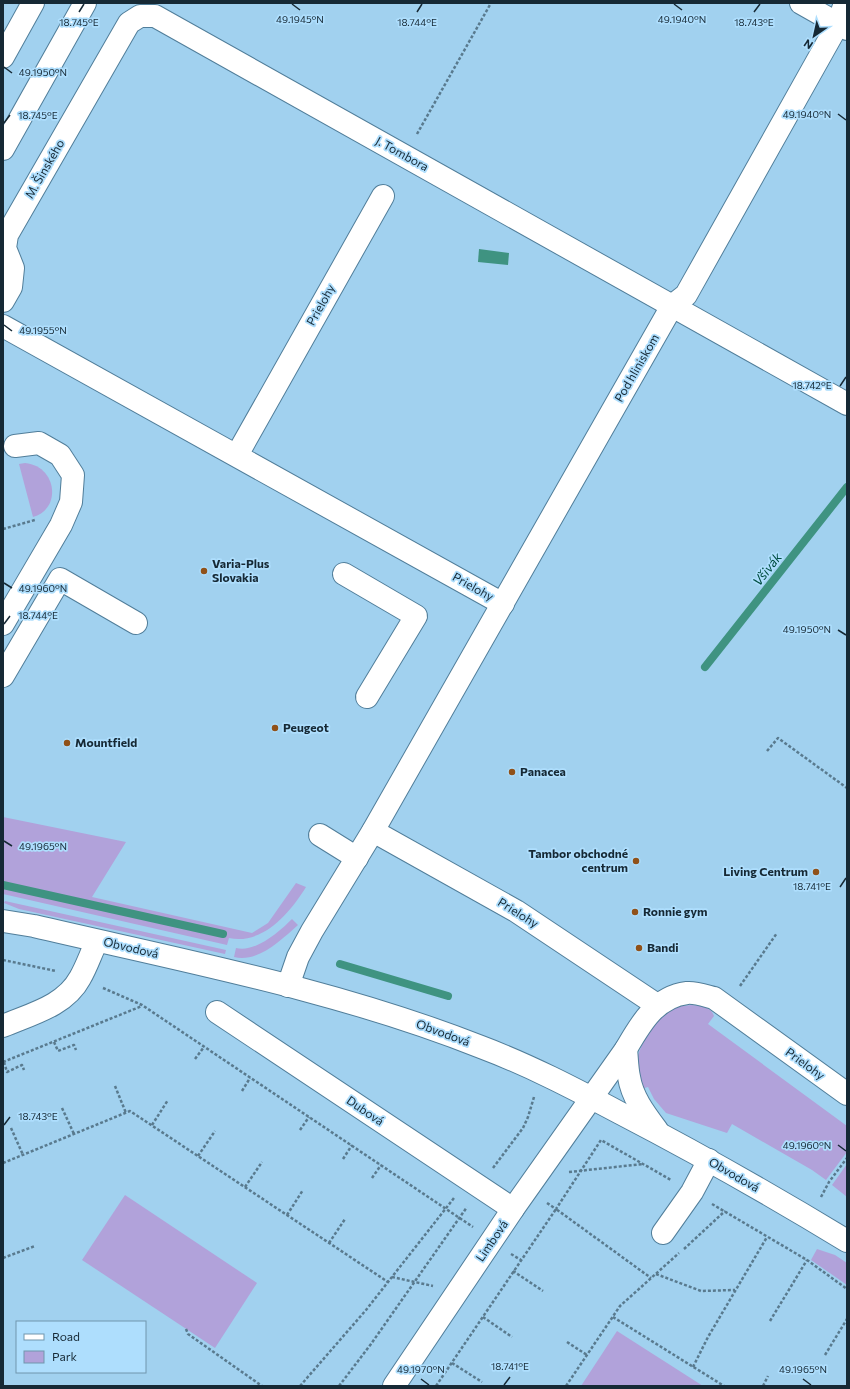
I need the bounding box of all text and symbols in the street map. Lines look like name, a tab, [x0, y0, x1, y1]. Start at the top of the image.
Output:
text: 49.1945°N	[276, 13, 324, 25]
text: 49.1940°N	[658, 13, 706, 25]
text: 18.745°E	[59, 16, 99, 28]
text: 18.744°E	[397, 16, 437, 28]
text: 18.743°E	[734, 16, 774, 28]
north arrow	[794, 16, 834, 56]
text: N	[801, 37, 815, 52]
text: 49.1950°N	[19, 66, 67, 78]
text: 49.1940°N	[783, 108, 831, 120]
text: 18.745°E	[18, 109, 58, 121]
street label: J. Tombora	[373, 133, 431, 174]
street label: M. Šinského	[22, 137, 67, 200]
street label: Prielohy	[303, 281, 337, 328]
text: 49.1955°N	[19, 324, 67, 336]
street label: Pod hliniskom	[611, 331, 661, 404]
text: 18.742°E	[792, 379, 832, 391]
water label: Všivák	[749, 548, 785, 589]
place label: Varia-Plus Slovakia	[212, 556, 270, 584]
marker: Varia-Plus Slovakia	[199, 566, 209, 576]
street label: Prielohy	[450, 569, 497, 603]
text: 49.1960°N	[19, 582, 67, 594]
text: 18.744°E	[18, 609, 58, 621]
text: 49.1950°N	[783, 623, 831, 635]
place label: Peugeot	[283, 720, 329, 734]
marker: Peugeot	[270, 723, 280, 733]
place label: Mountfield	[75, 735, 137, 749]
marker: Mountfield	[62, 738, 72, 748]
place label: Panacea	[520, 764, 566, 778]
marker: Panacea	[507, 767, 517, 777]
text: 49.1965°N	[19, 840, 67, 852]
place label: Tambor obchodné centrum	[528, 846, 628, 874]
marker: Tambor obchodné centrum	[631, 856, 641, 866]
place label: Living Centrum	[723, 864, 808, 878]
marker: Living Centrum	[811, 867, 821, 877]
text: 18.741°E	[793, 880, 831, 892]
street label: Prielohy	[496, 894, 541, 930]
place label: Ronnie gym	[643, 904, 708, 918]
marker: Ronnie gym	[630, 907, 640, 917]
street label: Obvodová	[102, 934, 160, 960]
place label: Bandi	[647, 940, 679, 954]
marker: Bandi	[634, 943, 644, 953]
street label: Obvodová	[415, 1016, 472, 1048]
street label: Prielohy	[783, 1044, 828, 1082]
street label: Dubová	[344, 1093, 387, 1128]
text: 18.743°E	[18, 1110, 58, 1122]
text: 49.1960°N	[783, 1139, 831, 1151]
street label: Obvodová	[707, 1154, 762, 1194]
street label: Limbová	[472, 1217, 510, 1264]
legend	[16, 1321, 146, 1373]
text: Road	[52, 1329, 80, 1343]
text: Park	[52, 1349, 78, 1363]
text: 18.741°E	[491, 1360, 529, 1372]
text: 49.1970°N	[397, 1363, 445, 1375]
text: 49.1965°N	[779, 1363, 827, 1375]

